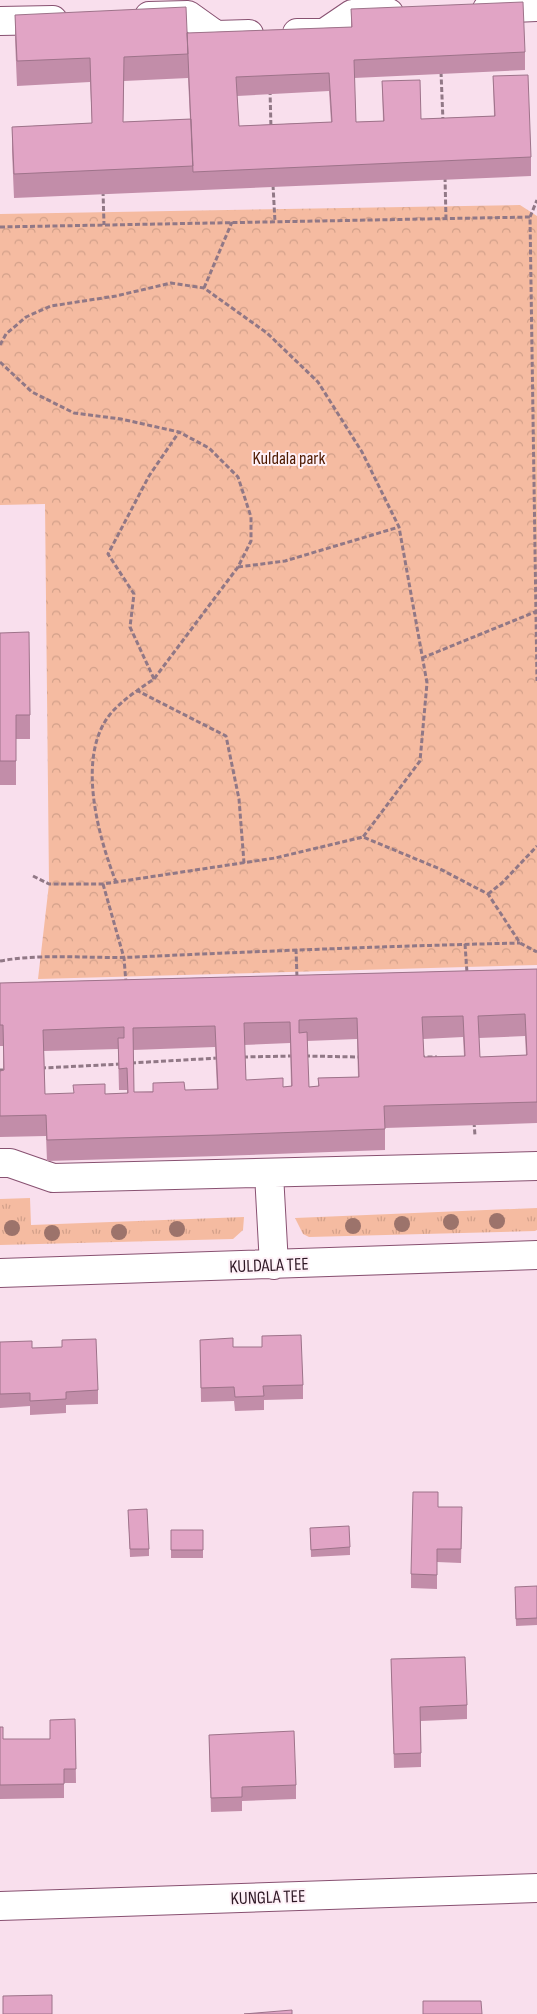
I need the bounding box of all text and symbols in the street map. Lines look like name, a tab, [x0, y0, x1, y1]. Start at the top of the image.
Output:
park label: Kuldala park	[253, 448, 326, 469]
street label: KULDALA TEE	[229, 1254, 309, 1277]
street label: KUNGLA TEE	[230, 1886, 306, 1909]

